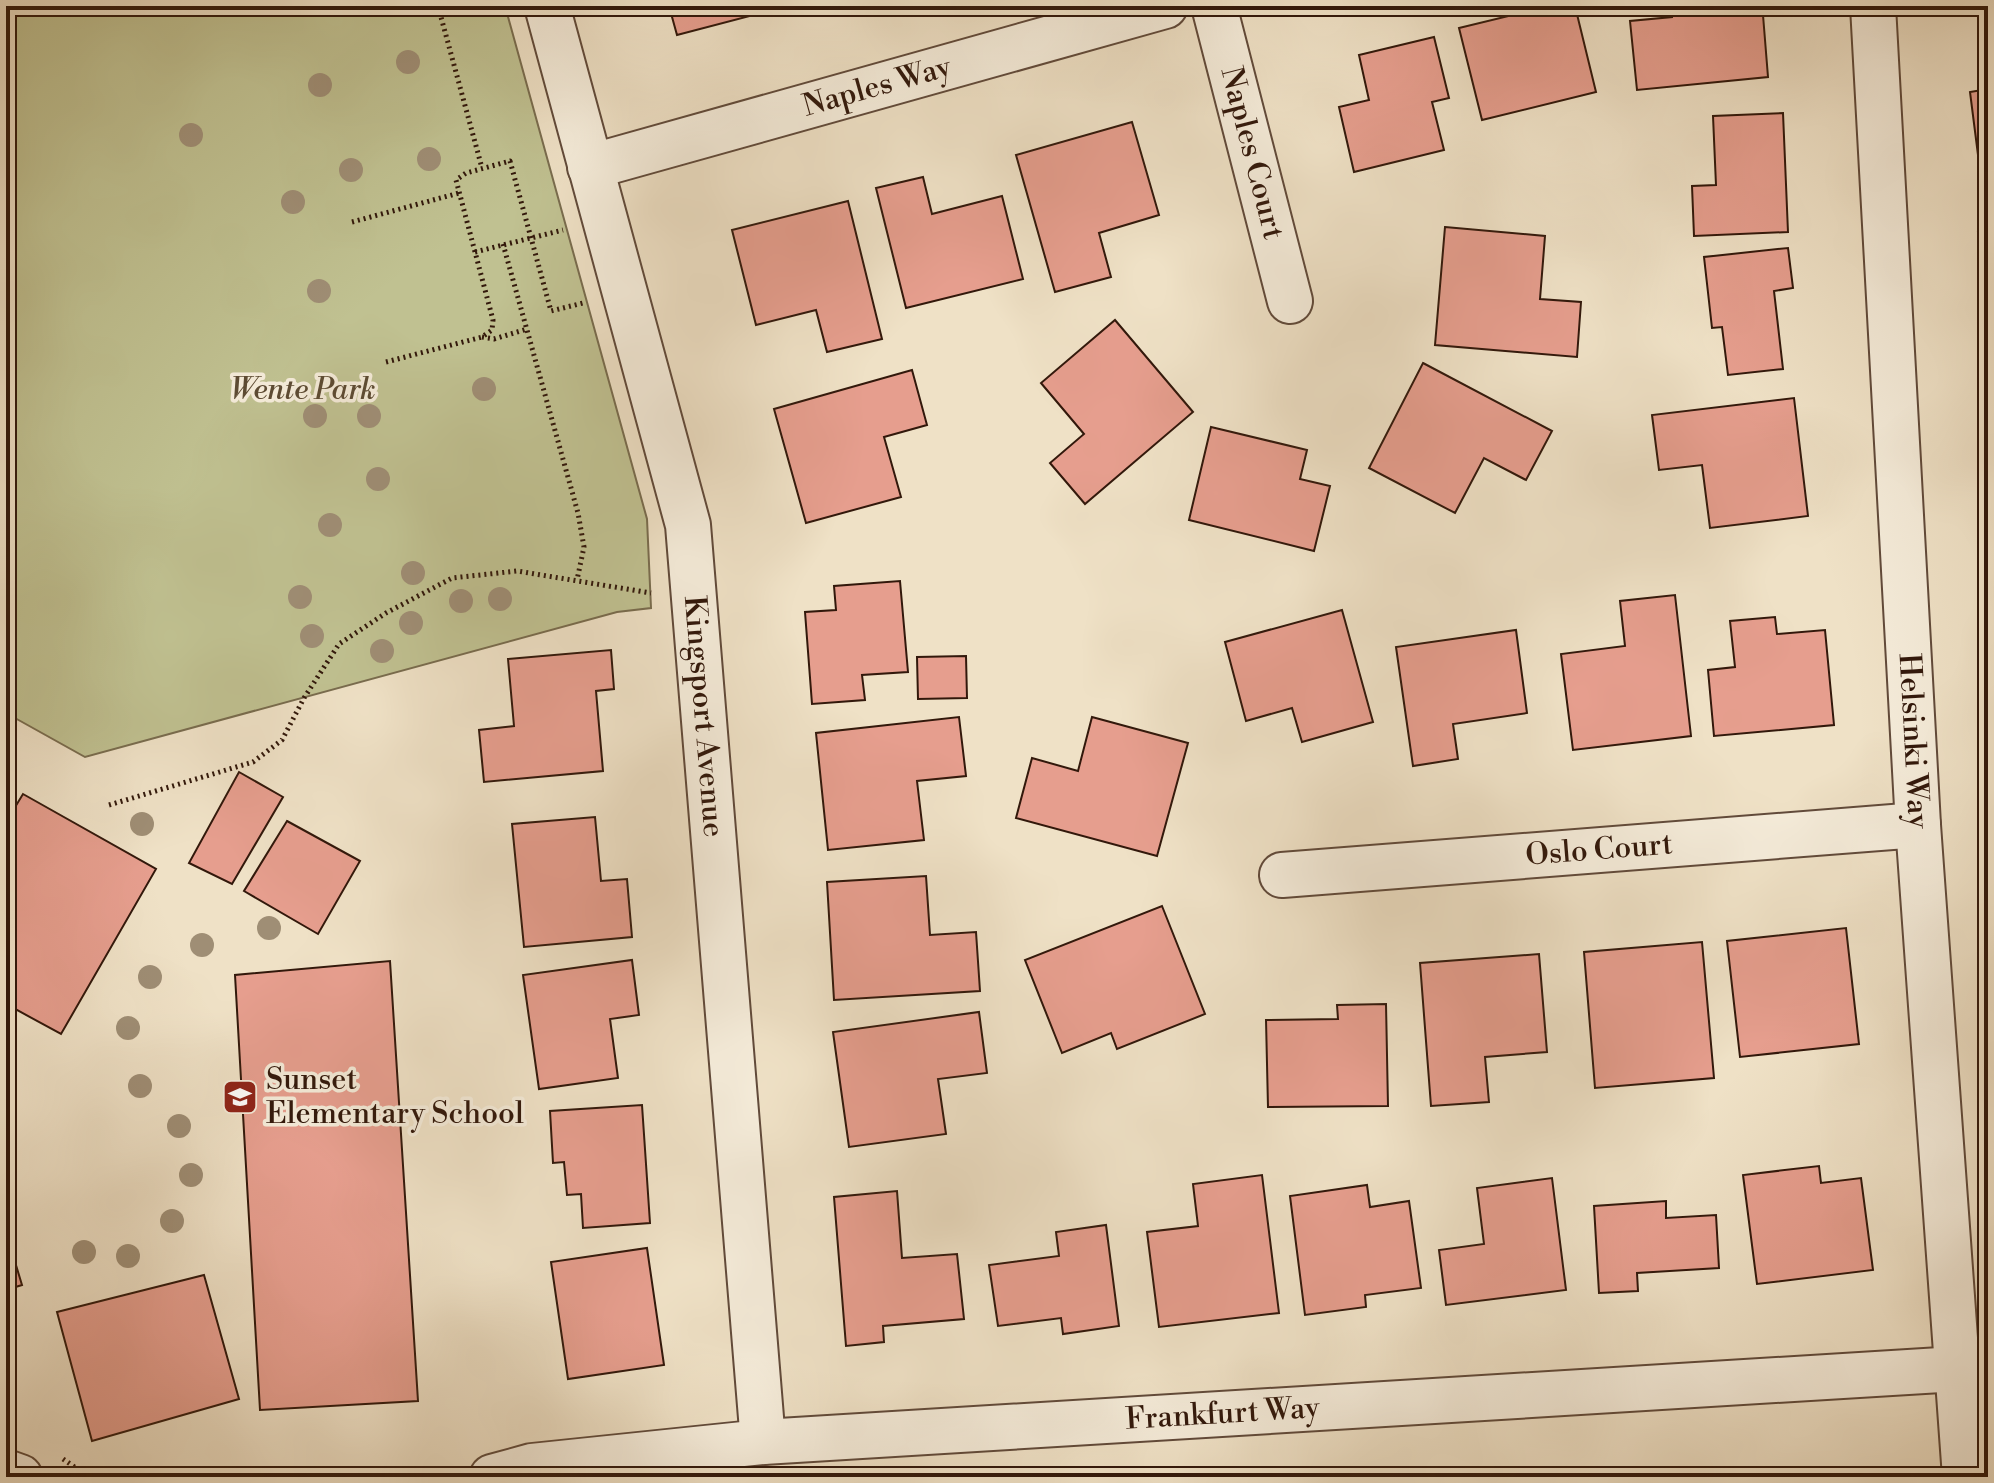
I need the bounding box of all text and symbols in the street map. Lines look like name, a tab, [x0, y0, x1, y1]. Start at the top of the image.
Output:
street label: Naples Way	[798, 48, 956, 126]
street label: Naples Court	[1211, 63, 1292, 244]
park label: Wente Park	[230, 371, 376, 409]
street label: Kingsport Avenue	[675, 594, 732, 839]
street label: Helsinki Way	[1890, 652, 1937, 830]
street label: Oslo Court	[1524, 825, 1674, 875]
place label: Sunset Elementary School	[266, 1061, 524, 1133]
school or university icon: Sunset Elementary School	[221, 1078, 259, 1116]
street label: Frankfurt Way	[1124, 1389, 1321, 1439]

